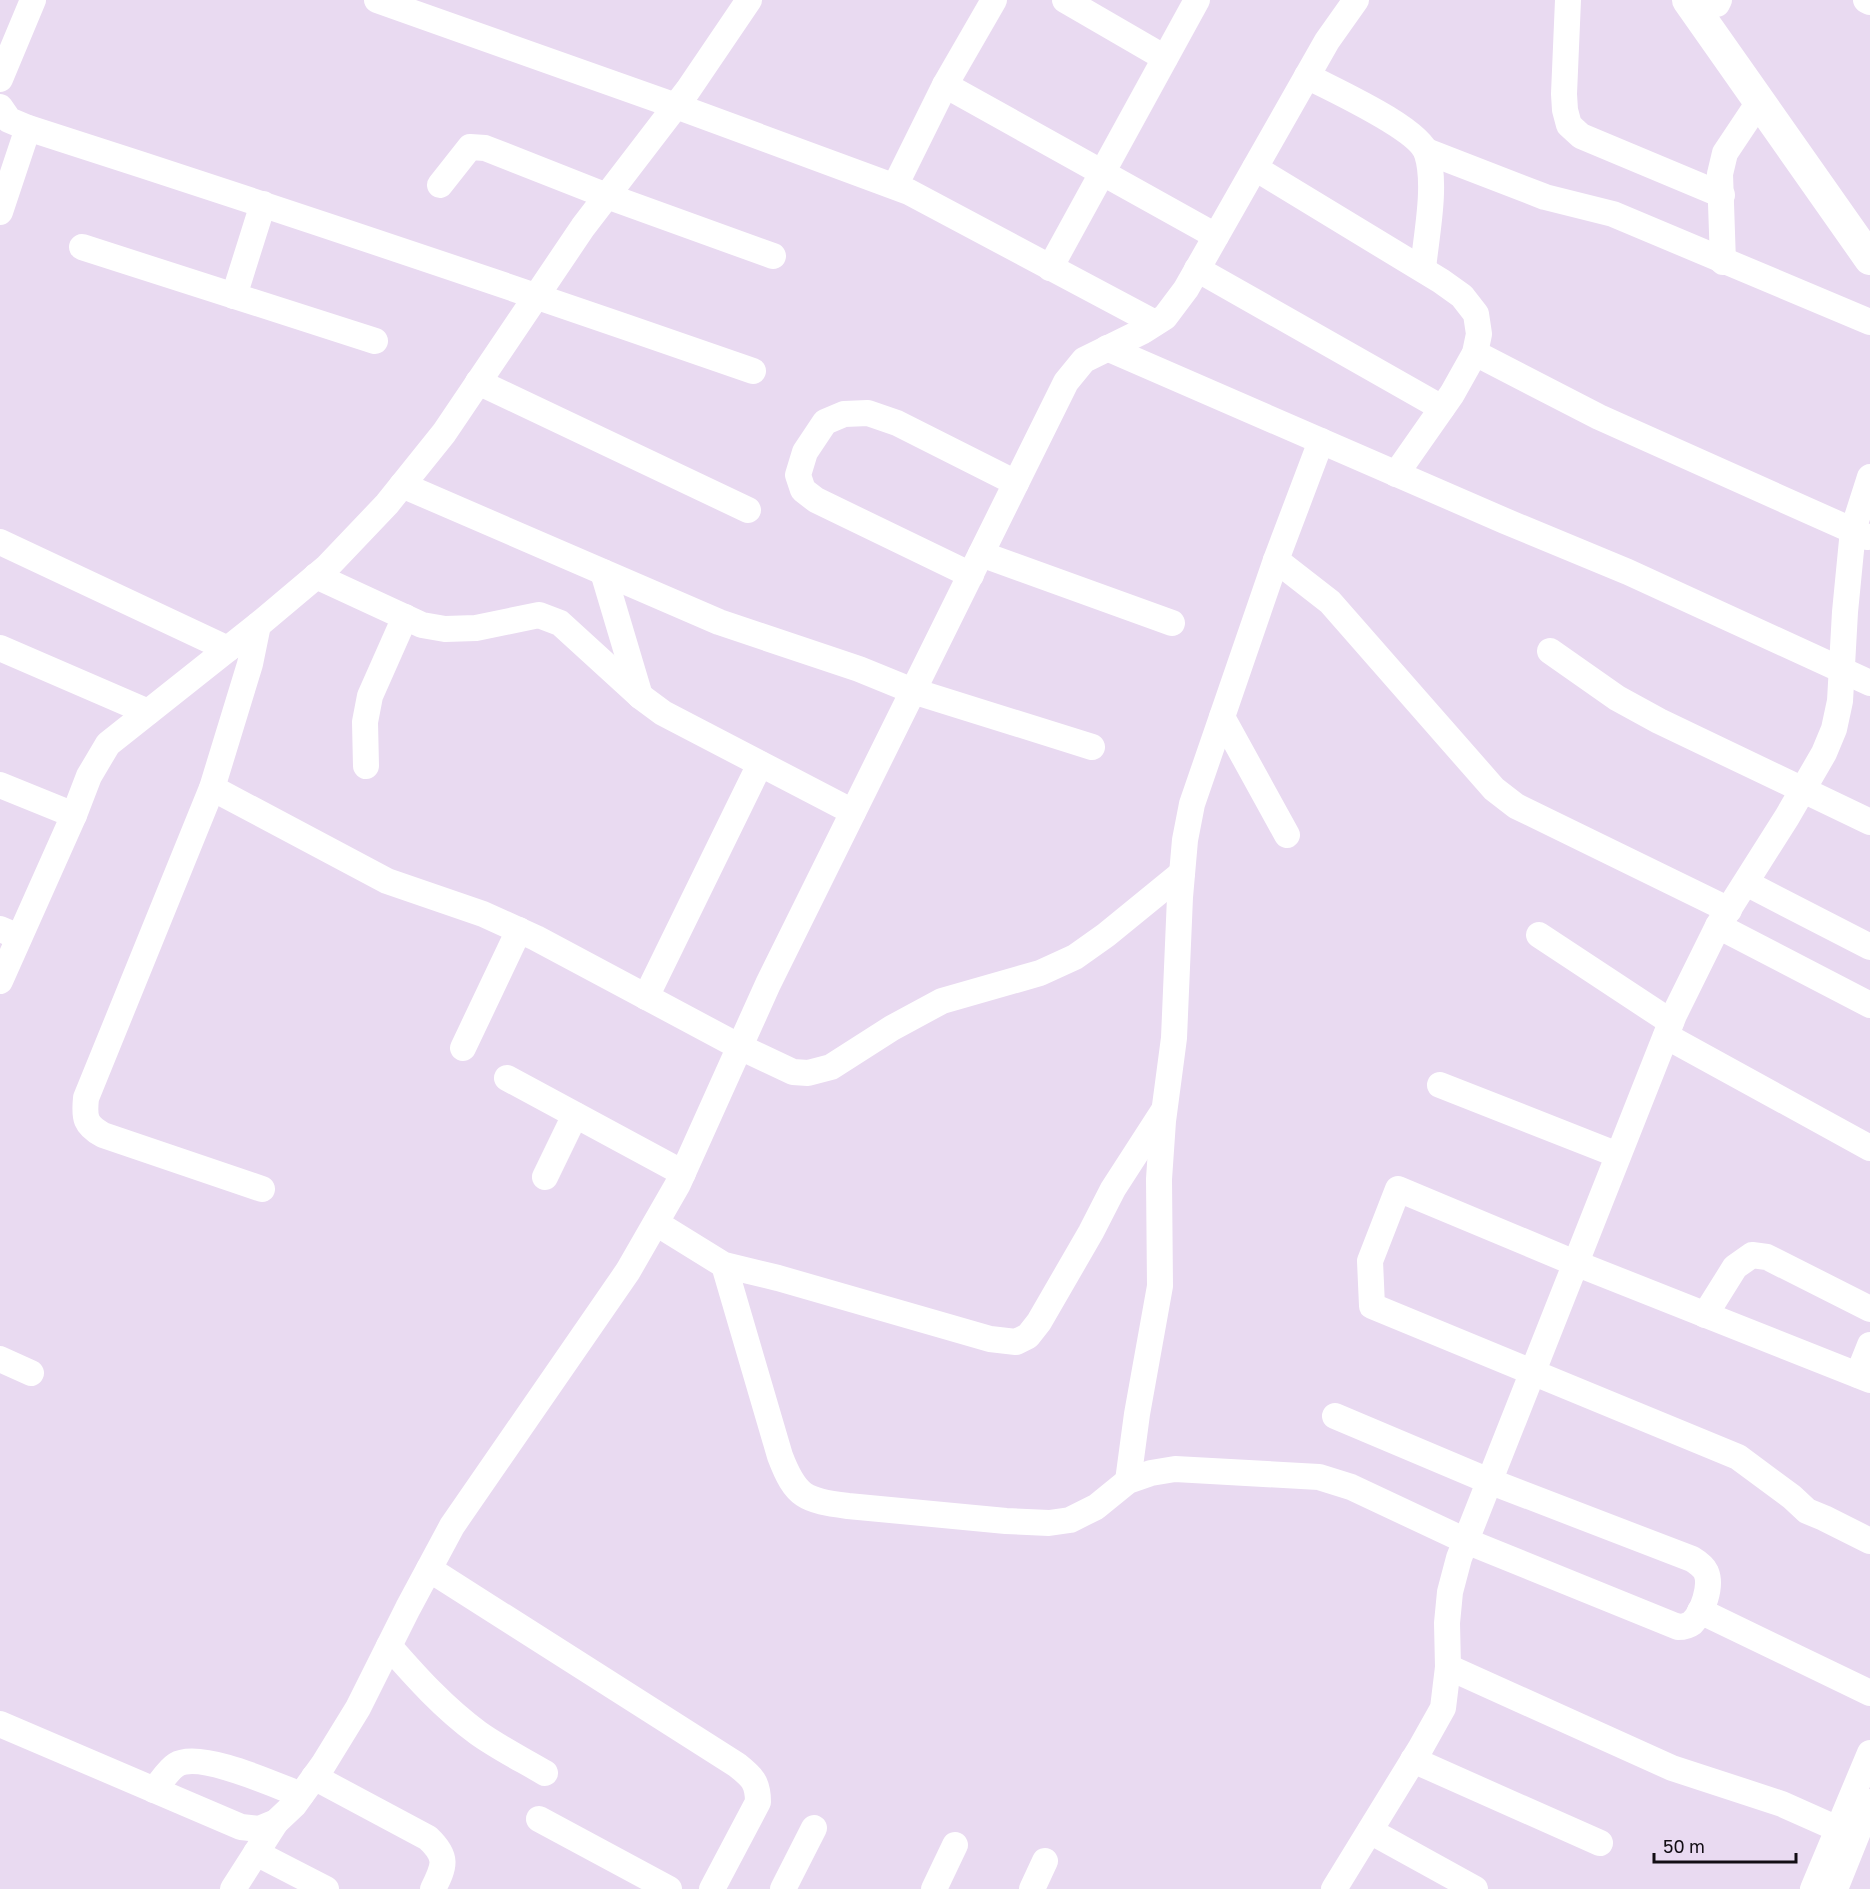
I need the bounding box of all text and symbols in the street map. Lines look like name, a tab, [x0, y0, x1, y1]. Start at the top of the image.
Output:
scale bar	[1654, 1826, 1796, 1864]
text: 50 m	[1663, 1835, 1705, 1857]

